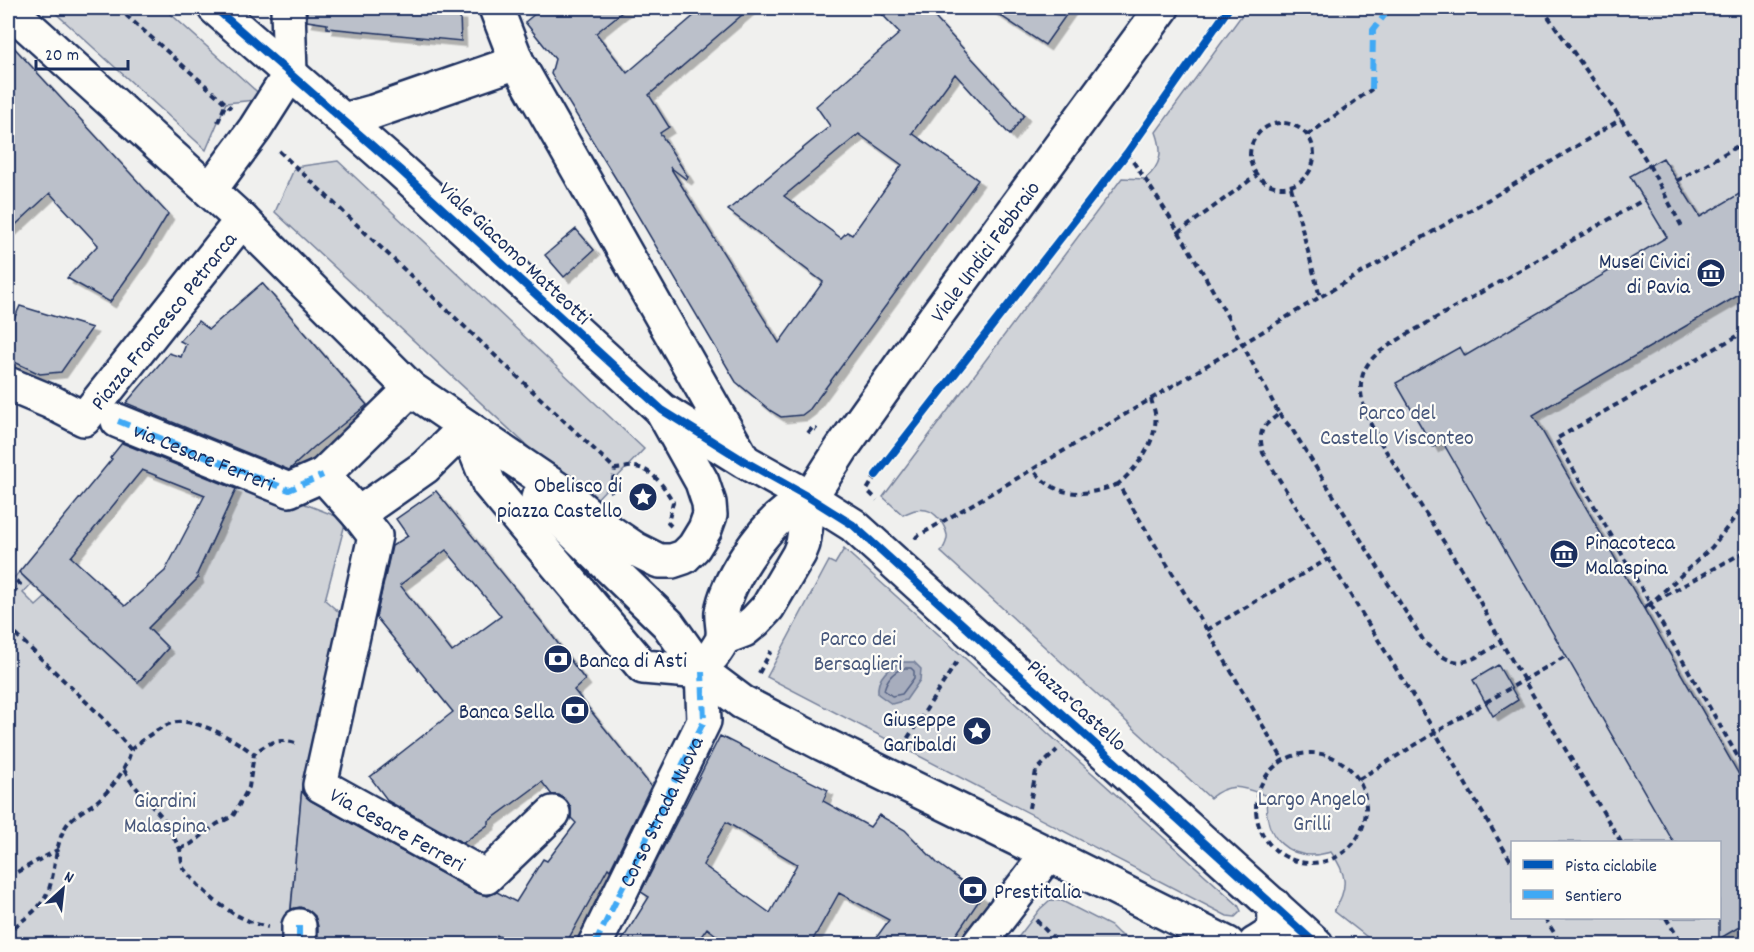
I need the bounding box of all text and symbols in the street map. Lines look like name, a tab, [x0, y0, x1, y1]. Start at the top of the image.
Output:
scale bar	[36, 33, 128, 71]
text: 20 m	[45, 44, 79, 69]
street label: Viale Undici Febbraio	[924, 175, 1049, 330]
street label: Viale Giacomo Matteotti	[431, 176, 597, 333]
street label: Piazza Francesco Petrarca	[85, 226, 246, 418]
place label: Musei Civici di Pavia	[1599, 248, 1691, 304]
museum icon: Musei Civici di Pavia	[1695, 257, 1727, 289]
park label: Parco del Castello Visconteo	[1320, 399, 1474, 455]
street label: via Cesare Ferreri	[128, 417, 278, 501]
place label: Obelisco di piazza Castello	[497, 472, 622, 528]
place icon: Obelisco di piazza Castello	[627, 481, 659, 513]
place label: Pinacoteca Malaspina	[1585, 529, 1676, 585]
museum icon: Pinacoteca Malaspina	[1548, 538, 1580, 570]
park label: Parco dei Bersaglieri	[814, 625, 902, 681]
bank icon: Banca di Asti	[542, 643, 574, 675]
place label: Banca di Asti	[579, 647, 687, 678]
street label: Piazza Castello	[1019, 653, 1132, 760]
bank icon: Banca Sella	[559, 694, 591, 726]
place label: Banca Sella	[459, 698, 555, 729]
place label: Giuseppe Garibaldi	[882, 706, 956, 762]
place icon: Giuseppe Garibaldi	[961, 715, 993, 747]
street label: Corso Strada Nuova	[613, 731, 714, 893]
street label: Via Cesare Ferreri	[323, 781, 470, 881]
park label: Largo Angelo Grilli	[1258, 785, 1366, 841]
park label: Giardini Malaspina	[124, 787, 207, 843]
legend	[1511, 841, 1721, 919]
text: Pista ciclabile	[1565, 855, 1657, 880]
north arrow	[33, 859, 93, 919]
text: N	[60, 866, 78, 890]
bank icon: Prestitalia	[957, 874, 989, 906]
place label: Prestitalia	[994, 878, 1082, 909]
text: Sentiero	[1565, 885, 1622, 910]

